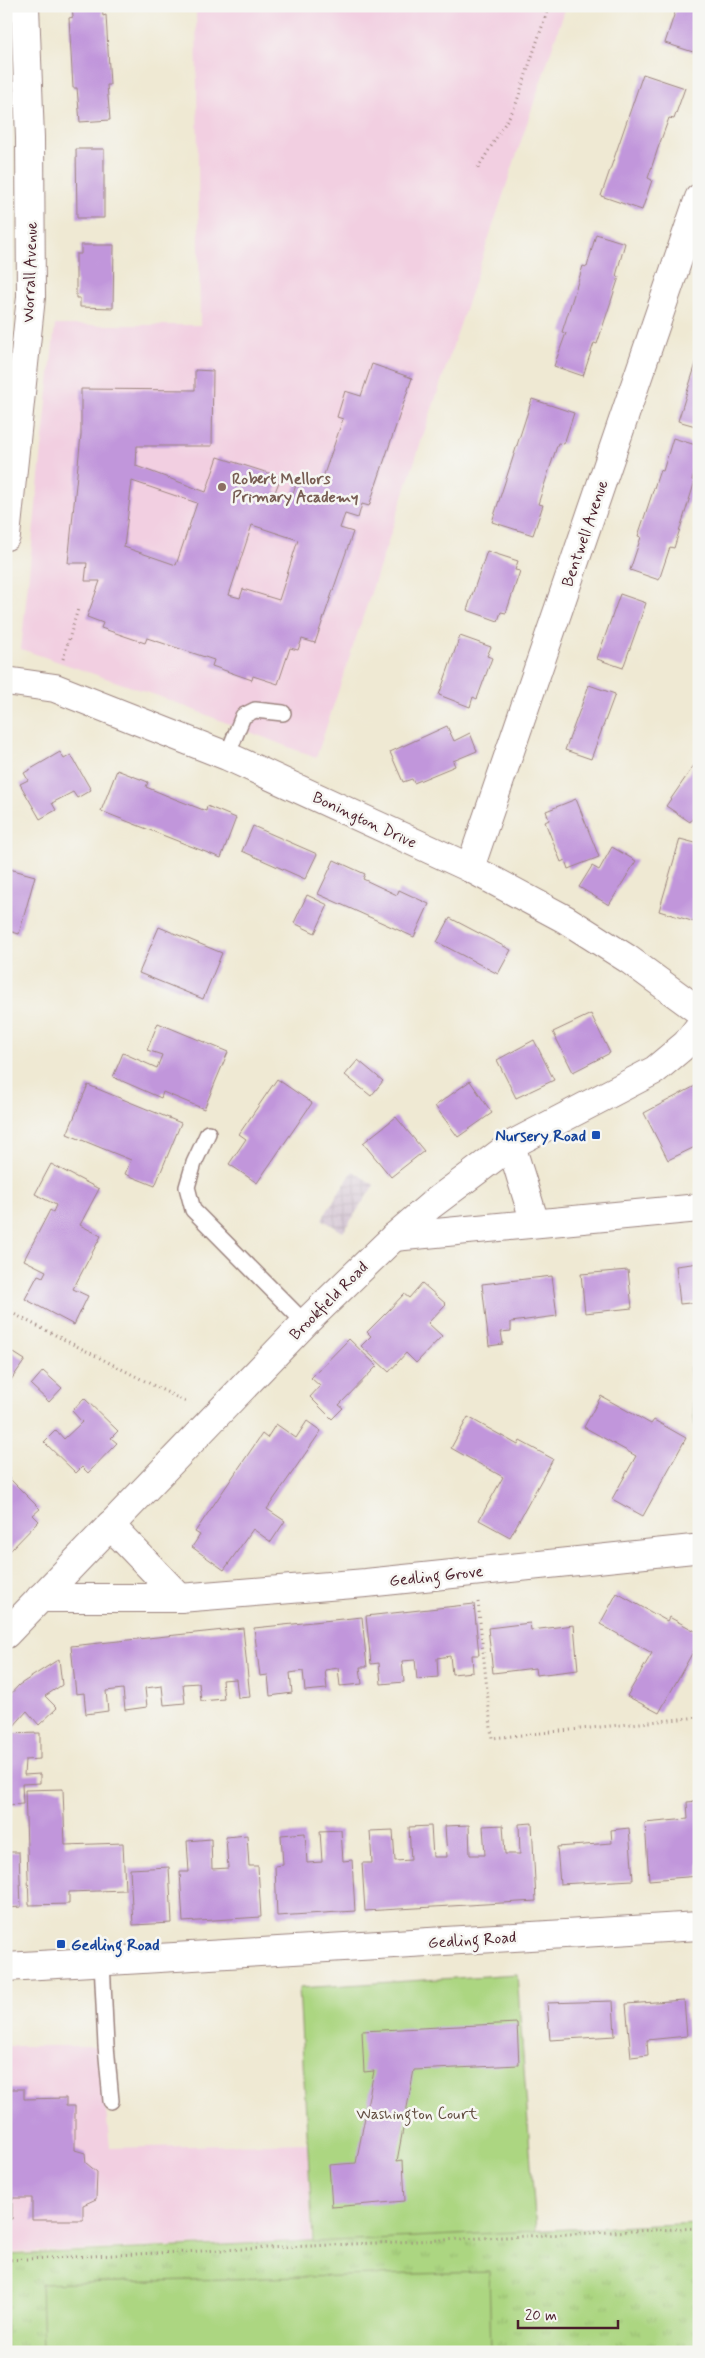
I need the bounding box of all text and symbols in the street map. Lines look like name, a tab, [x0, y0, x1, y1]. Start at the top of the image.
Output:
street label: Worrall Avenue	[18, 221, 43, 323]
place label: Robert Mellors Primary Academy	[232, 469, 358, 508]
street label: Bentwell Avenue	[557, 477, 614, 590]
marker: Robert Mellors Primary Academy	[216, 481, 228, 493]
street label: Bonington Drive	[309, 787, 420, 854]
place label: Nursery Road	[495, 1126, 586, 1147]
marker: Nursery Road	[590, 1129, 602, 1141]
street label: Brookfield Road	[285, 1257, 373, 1345]
street label: Gedling Grove	[388, 1561, 484, 1593]
street label: Gedling Road	[427, 1927, 517, 1955]
place label: Gedling Road	[71, 1935, 160, 1958]
marker: Gedling Road	[55, 1938, 67, 1950]
park label: Washington Court	[356, 2104, 478, 2126]
scale bar	[518, 2298, 618, 2330]
text: 20 m	[525, 2306, 557, 2326]

